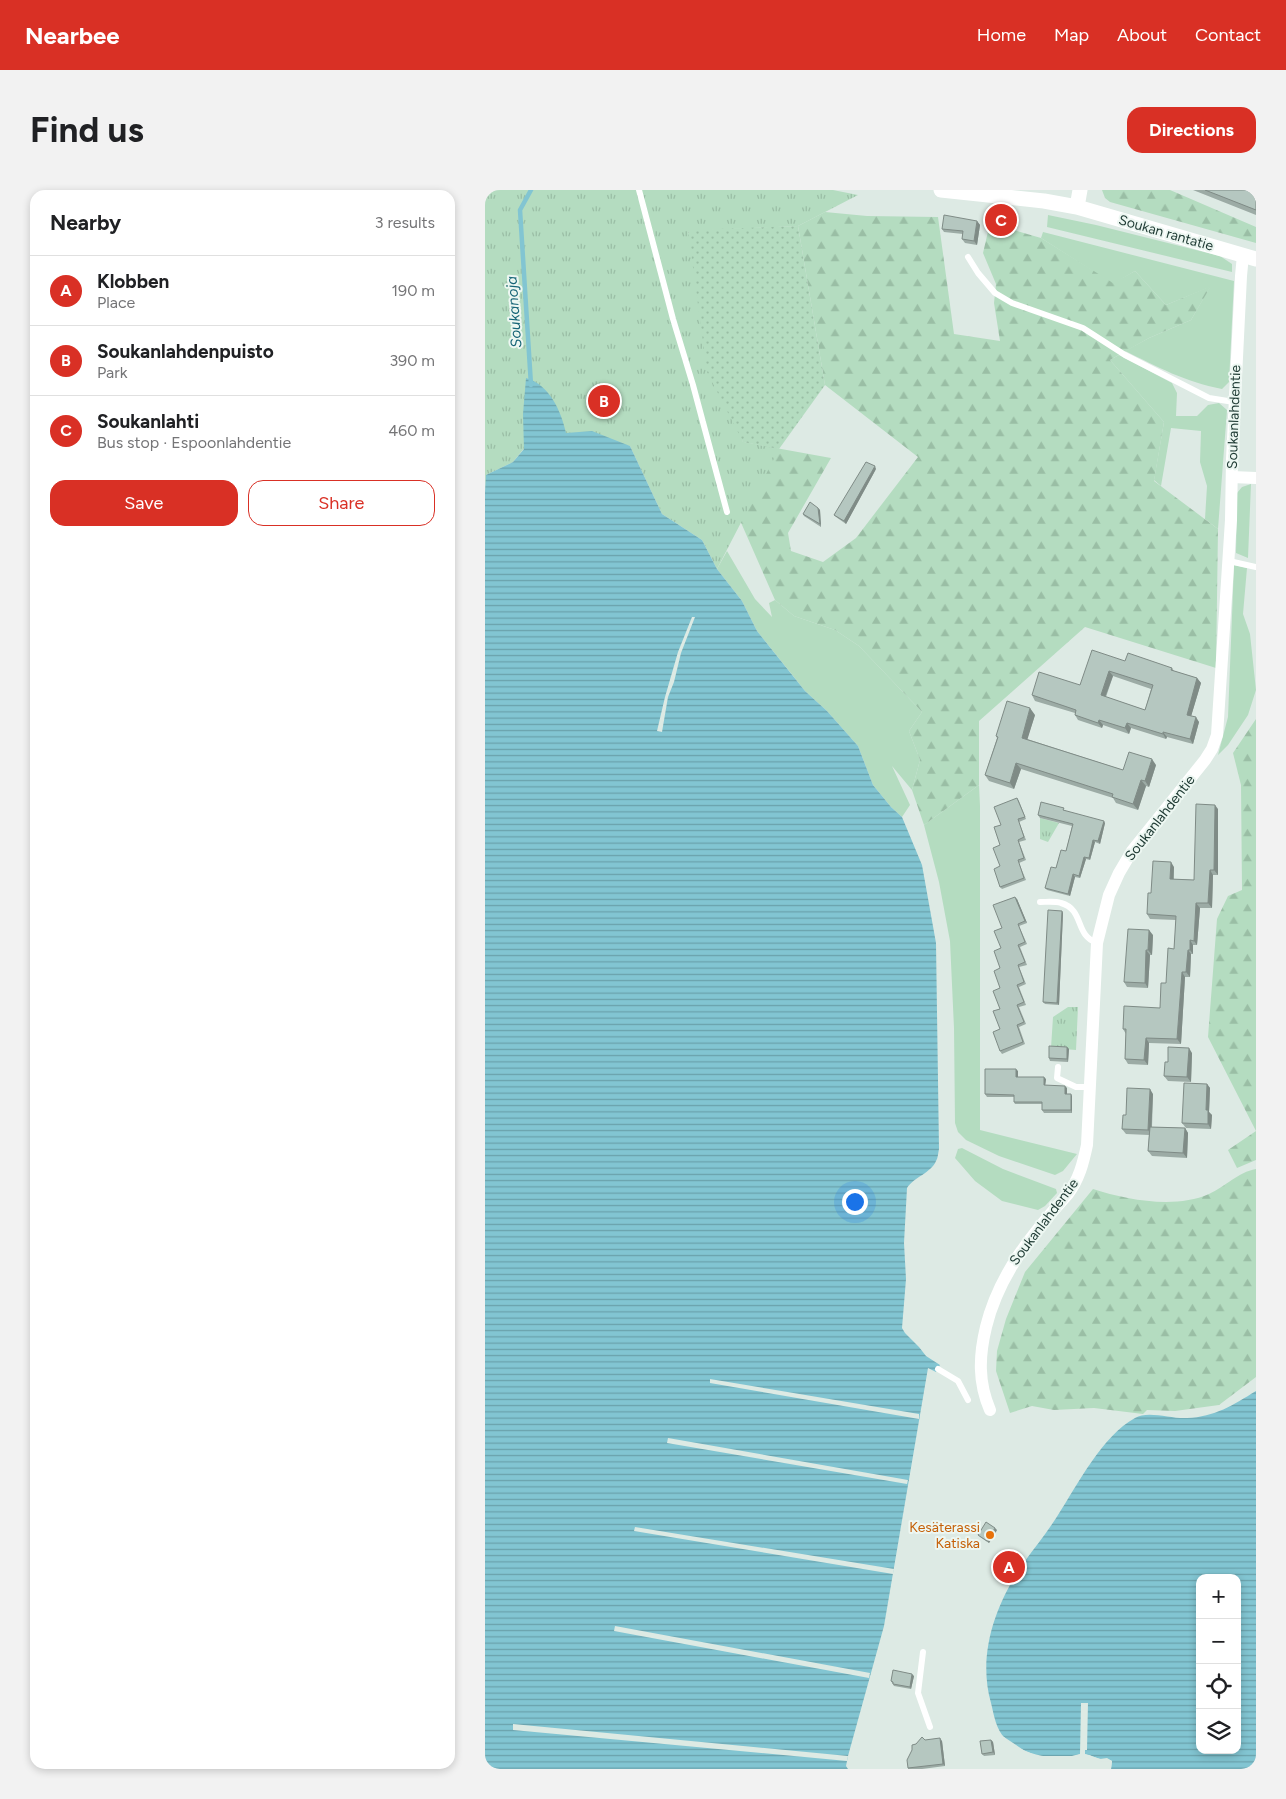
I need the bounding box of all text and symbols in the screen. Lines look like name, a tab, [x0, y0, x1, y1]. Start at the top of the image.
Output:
text: Nearbee	[25, 21, 120, 50]
text: Home	[977, 24, 1026, 46]
text: Map	[1054, 24, 1089, 46]
text: About	[1117, 24, 1167, 46]
text: Contact	[1195, 24, 1261, 46]
button: Directions	[1127, 107, 1256, 153]
text: Find us	[30, 109, 144, 151]
pin: C	[985, 201, 1017, 239]
text: Nearby	[50, 210, 121, 235]
street label: Soukan rantatie	[1117, 211, 1216, 255]
text: 3 results	[375, 213, 435, 232]
text: Klobben	[97, 270, 169, 293]
water label: Soukanoja	[502, 275, 525, 349]
text: A	[60, 281, 72, 300]
text: 190 m	[392, 281, 435, 300]
text: Place	[97, 293, 135, 312]
text: Soukanlahdenpuisto	[97, 340, 274, 363]
text: B	[61, 351, 71, 370]
text: 390 m	[389, 351, 435, 370]
text: Park	[97, 363, 127, 382]
street label: Soukanlahdentie	[1224, 364, 1244, 469]
pin: B	[588, 382, 620, 420]
text: Soukanlahti	[97, 410, 199, 433]
text: C	[60, 421, 72, 440]
text: 460 m	[388, 421, 435, 440]
text: Bus stop · Espoonlahdentie	[97, 433, 291, 452]
button: Save	[50, 480, 238, 526]
button: Share	[248, 480, 435, 526]
street label: Soukanlahdentie	[1121, 772, 1199, 864]
street label: Soukanlahdentie	[1006, 1175, 1082, 1269]
your location	[842, 1189, 868, 1215]
place label: Kesäterassi Katiska	[909, 1519, 980, 1552]
marker: Kesäterassi Katiska	[984, 1529, 996, 1541]
pin: A	[993, 1548, 1025, 1586]
map controls	[1196, 1574, 1241, 1754]
button: +	[1196, 1574, 1241, 1619]
button: −	[1196, 1619, 1241, 1664]
button: locate	[1196, 1664, 1241, 1709]
button: layers	[1196, 1709, 1241, 1754]

